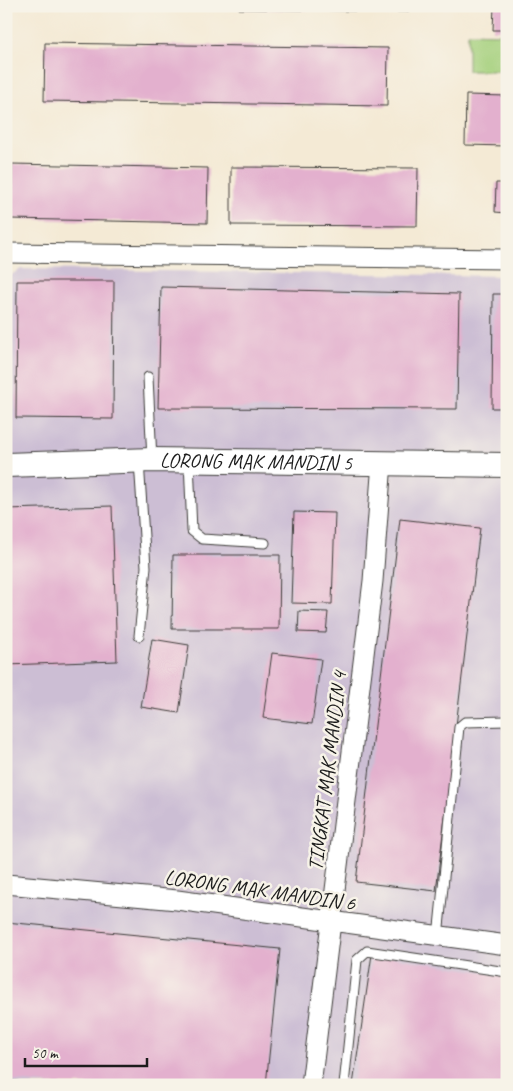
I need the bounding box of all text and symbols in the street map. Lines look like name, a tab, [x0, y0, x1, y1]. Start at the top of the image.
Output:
street label: LORONG MAK MANDIN 5	[160, 447, 354, 476]
street label: TINGKAT MAK MANDIN 4	[302, 667, 352, 872]
street label: LORONG MAK MANDIN 6	[163, 864, 358, 916]
scale bar	[25, 1036, 148, 1068]
text: 50 m	[32, 1044, 59, 1063]

